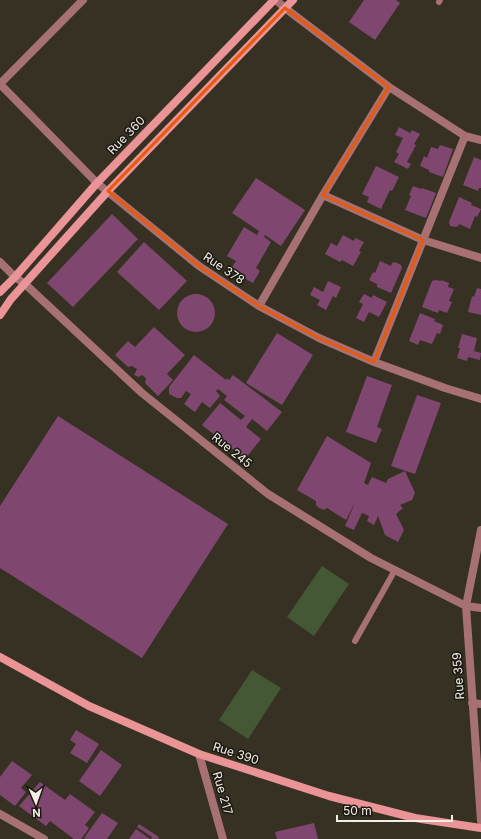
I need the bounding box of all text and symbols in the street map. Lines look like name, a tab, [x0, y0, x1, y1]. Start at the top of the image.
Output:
street label: Rue 360	[104, 113, 148, 157]
street label: Rue 378	[200, 249, 248, 287]
street label: Rue 245	[209, 429, 255, 471]
street label: Rue 359	[449, 652, 467, 700]
street label: Rue 390	[211, 739, 261, 767]
street label: Rue 217	[210, 770, 236, 816]
north arrow	[16, 783, 56, 823]
scale bar	[337, 797, 452, 823]
text: 50 m	[343, 803, 372, 818]
text: N	[32, 806, 41, 820]

